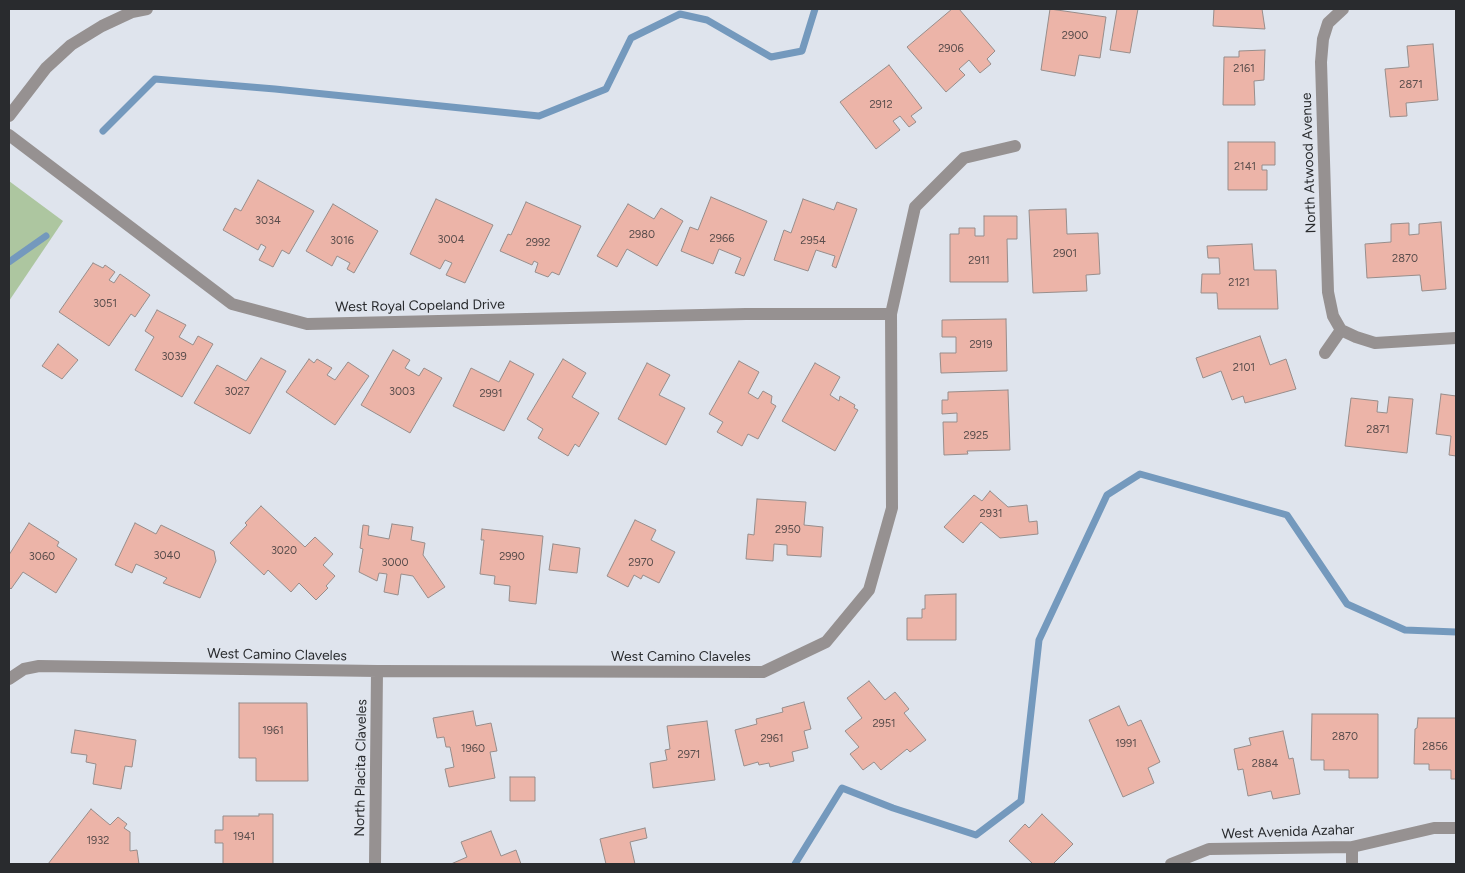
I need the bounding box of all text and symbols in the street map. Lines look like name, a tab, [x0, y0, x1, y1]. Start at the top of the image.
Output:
house number: 2900	[1062, 29, 1088, 43]
house number: 2906	[938, 42, 964, 56]
house number: 2161	[1233, 62, 1255, 76]
house number: 2871	[1399, 78, 1423, 92]
street label: North Atwood Avenue	[1298, 92, 1320, 234]
house number: 2912	[869, 98, 893, 112]
house number: 2141	[1234, 160, 1256, 174]
house number: 3034	[255, 214, 281, 228]
house number: 2980	[629, 228, 655, 242]
house number: 2966	[710, 232, 734, 246]
house number: 3004	[438, 233, 464, 247]
house number: 3016	[330, 234, 354, 248]
house number: 2954	[800, 234, 826, 248]
house number: 2992	[526, 236, 550, 250]
house number: 2901	[1053, 247, 1077, 261]
house number: 2870	[1392, 252, 1418, 266]
house number: 2911	[968, 254, 990, 268]
house number: 2121	[1228, 276, 1250, 290]
street label: West Royal Copeland Drive	[335, 296, 505, 316]
house number: 3051	[93, 297, 117, 311]
house number: 2919	[969, 338, 993, 352]
house number: 3039	[161, 350, 187, 364]
house number: 2101	[1233, 361, 1255, 375]
house number: 3027	[224, 385, 250, 399]
house number: 3003	[389, 385, 415, 399]
house number: 2991	[479, 387, 503, 401]
house number: 2871	[1366, 423, 1390, 437]
house number: 2925	[964, 429, 988, 443]
house number: 2931	[980, 507, 1002, 521]
house number: 2950	[775, 523, 801, 537]
house number: 3020	[271, 544, 297, 558]
house number: 3040	[154, 549, 180, 563]
house number: 3060	[29, 550, 55, 564]
house number: 2990	[499, 550, 525, 564]
house number: 3000	[381, 556, 409, 570]
house number: 2970	[628, 556, 654, 570]
street label: West Camino Claveles	[207, 645, 347, 665]
street label: West Camino Claveles	[611, 649, 751, 665]
street label: North Placita Claveles	[351, 699, 371, 837]
house number: 2951	[872, 717, 896, 731]
house number: 1961	[262, 724, 284, 738]
house number: 2870	[1332, 730, 1358, 744]
house number: 2961	[760, 732, 784, 746]
house number: 1991	[1115, 737, 1137, 751]
house number: 2856	[1422, 740, 1448, 754]
house number: 1960	[461, 742, 485, 756]
house number: 2971	[678, 748, 700, 762]
house number: 2884	[1252, 757, 1278, 771]
street label: West Avenida Azahar	[1221, 821, 1355, 843]
house number: 1941	[233, 830, 255, 844]
house number: 1932	[87, 834, 109, 848]

